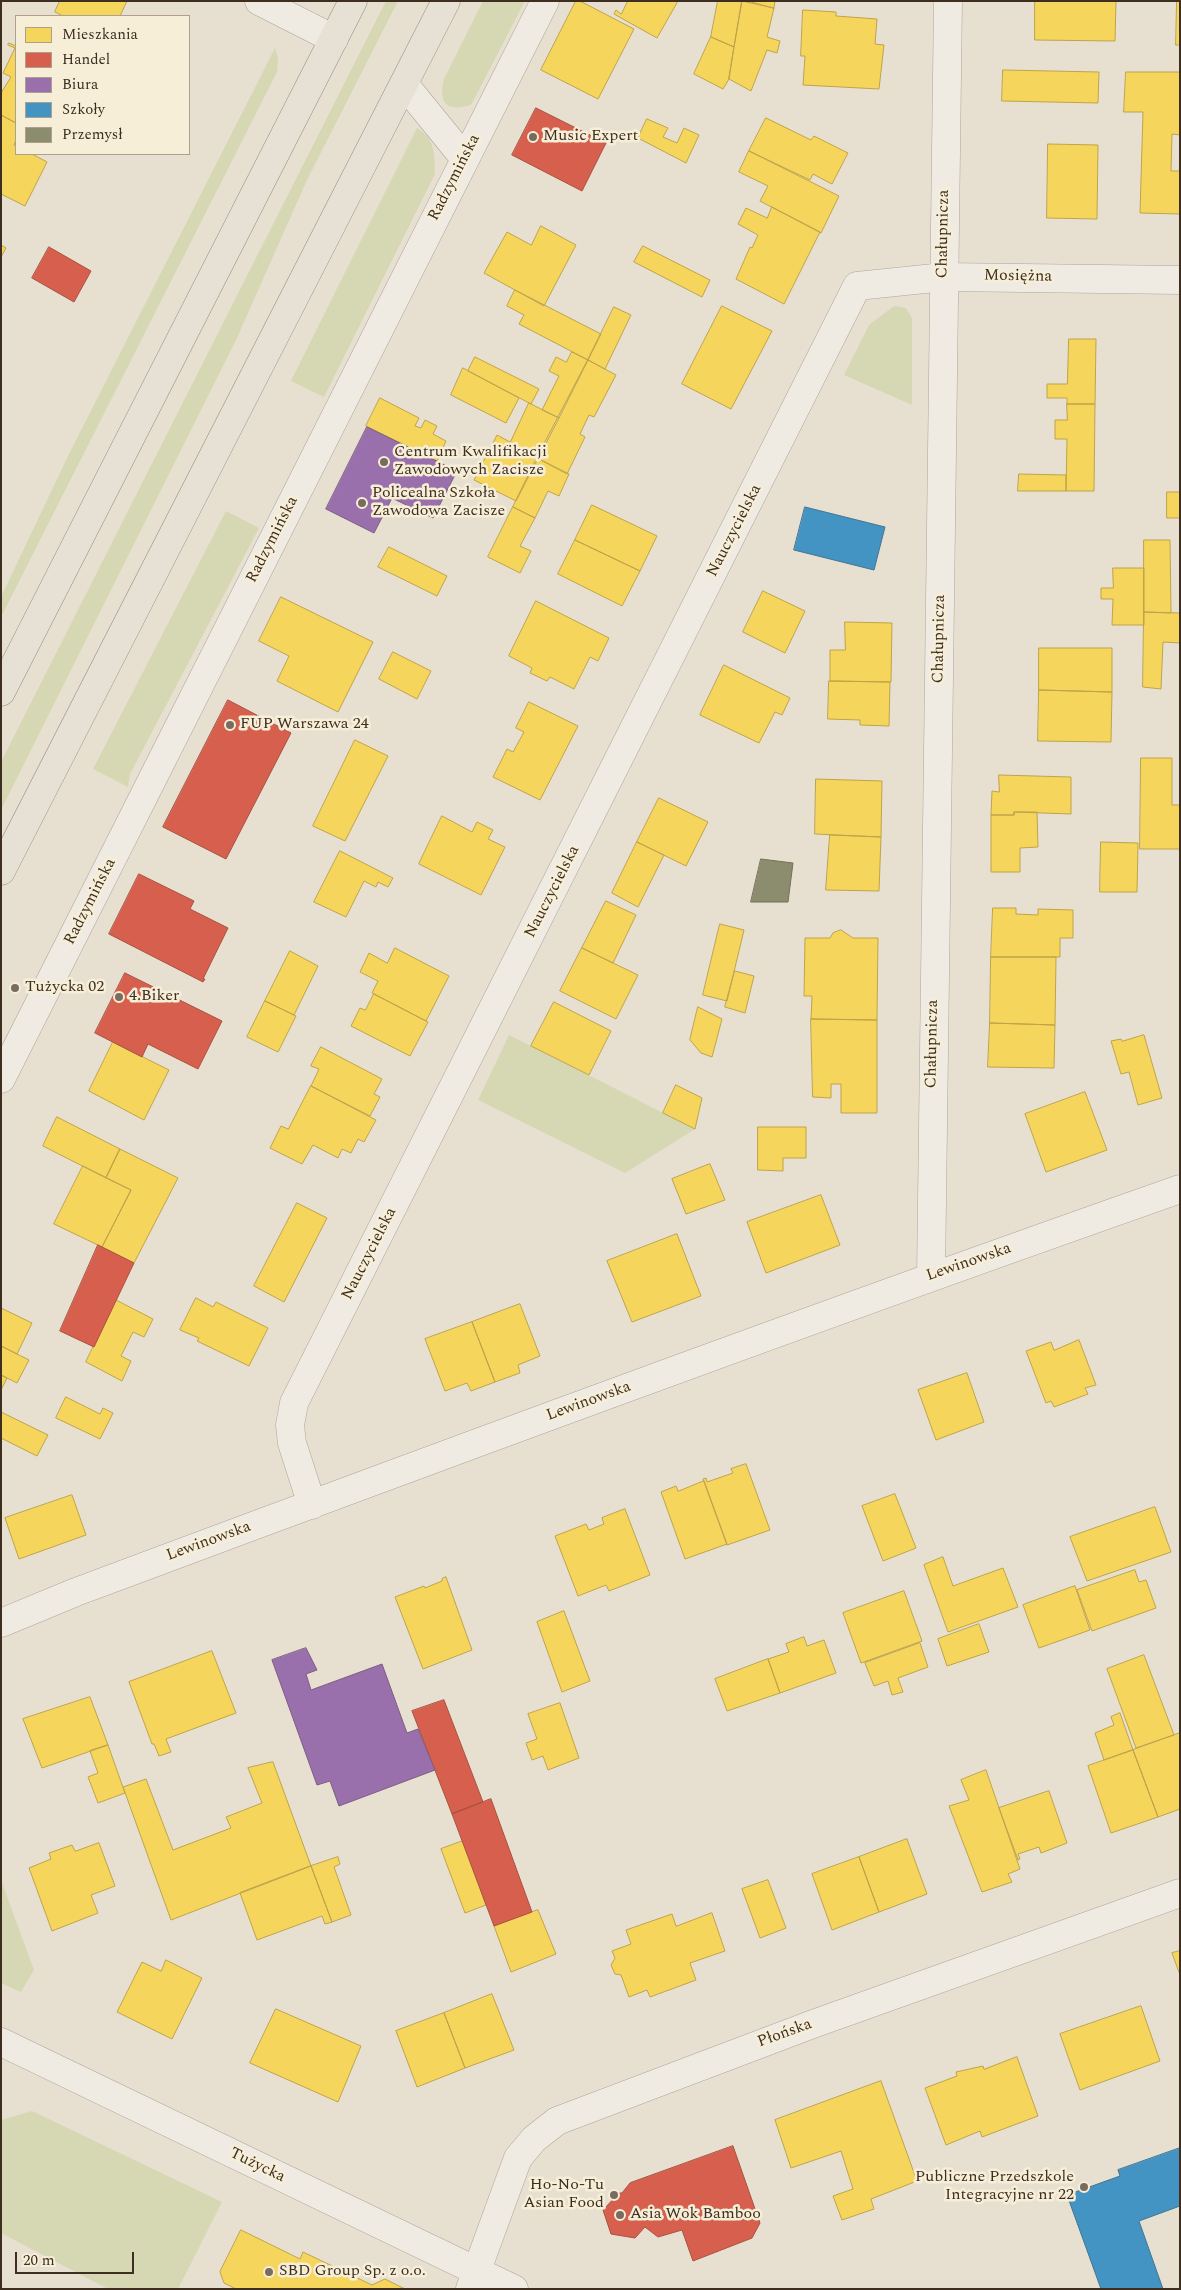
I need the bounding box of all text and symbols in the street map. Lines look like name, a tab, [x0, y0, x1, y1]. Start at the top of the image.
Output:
legend	[15, 15, 190, 155]
text: Mieszkania	[62, 23, 138, 46]
text: Handel	[62, 48, 110, 71]
text: Biura	[62, 73, 98, 96]
text: Szkoły	[62, 98, 105, 121]
text: Przemysł	[62, 123, 123, 146]
place label: Music Expert	[543, 127, 638, 147]
marker: Music Expert	[527, 131, 539, 143]
street label: Radzymińska	[425, 132, 485, 224]
street label: Chałupnicza	[934, 189, 954, 279]
street label: Mosiężna	[984, 267, 1052, 287]
place label: Centrum Kwalifikacji Zawodowych Zacisze	[394, 443, 547, 481]
marker: Centrum Kwalifikacji Zawodowych Zacisze	[378, 456, 390, 468]
street label: Nauczycielska	[704, 482, 766, 580]
place label: Policealna Szkoła Zawodowa Zacisze	[372, 484, 505, 522]
street label: Radzymińska	[243, 494, 303, 586]
marker: Policealna Szkoła Zawodowa Zacisze	[356, 497, 368, 509]
street label: Chałupnicza	[930, 594, 950, 684]
place label: FUP Warszawa 24	[240, 715, 369, 735]
marker: FUP Warszawa 24	[224, 719, 236, 731]
street label: Nauczycielska	[522, 843, 584, 941]
street label: Radzymińska	[61, 856, 121, 948]
place label: Tużycka 02	[25, 978, 104, 998]
marker: Tużycka 02	[9, 982, 21, 994]
place label: 4.Biker	[129, 987, 179, 1007]
marker: 4.Biker	[113, 991, 125, 1003]
street label: Chałupnicza	[923, 999, 943, 1089]
street label: Nauczycielska	[339, 1205, 401, 1303]
street label: Lewinowska	[924, 1240, 1014, 1286]
street label: Lewinowska	[544, 1378, 634, 1426]
street label: Lewinowska	[164, 1518, 254, 1566]
street label: Płońska	[755, 2015, 815, 2053]
street label: Tużycka	[226, 2144, 288, 2188]
place label: Publiczne Przedszkole Integracyjne nr 22	[915, 2168, 1074, 2206]
place label: Ho-No-Tu Asian Food	[523, 2176, 604, 2214]
marker: Publiczne Przedszkole Integracyjne nr 22	[1078, 2181, 1090, 2193]
marker: Ho-No-Tu Asian Food	[608, 2189, 620, 2201]
place label: Asia Wok Bamboo	[630, 2205, 761, 2225]
marker: Asia Wok Bamboo	[614, 2209, 626, 2221]
scale bar	[18, 2242, 136, 2274]
text: 20 m	[23, 2249, 55, 2272]
place label: SBD Group Sp. z o.o.	[279, 2262, 426, 2282]
marker: SBD Group Sp. z o.o.	[263, 2266, 275, 2278]

